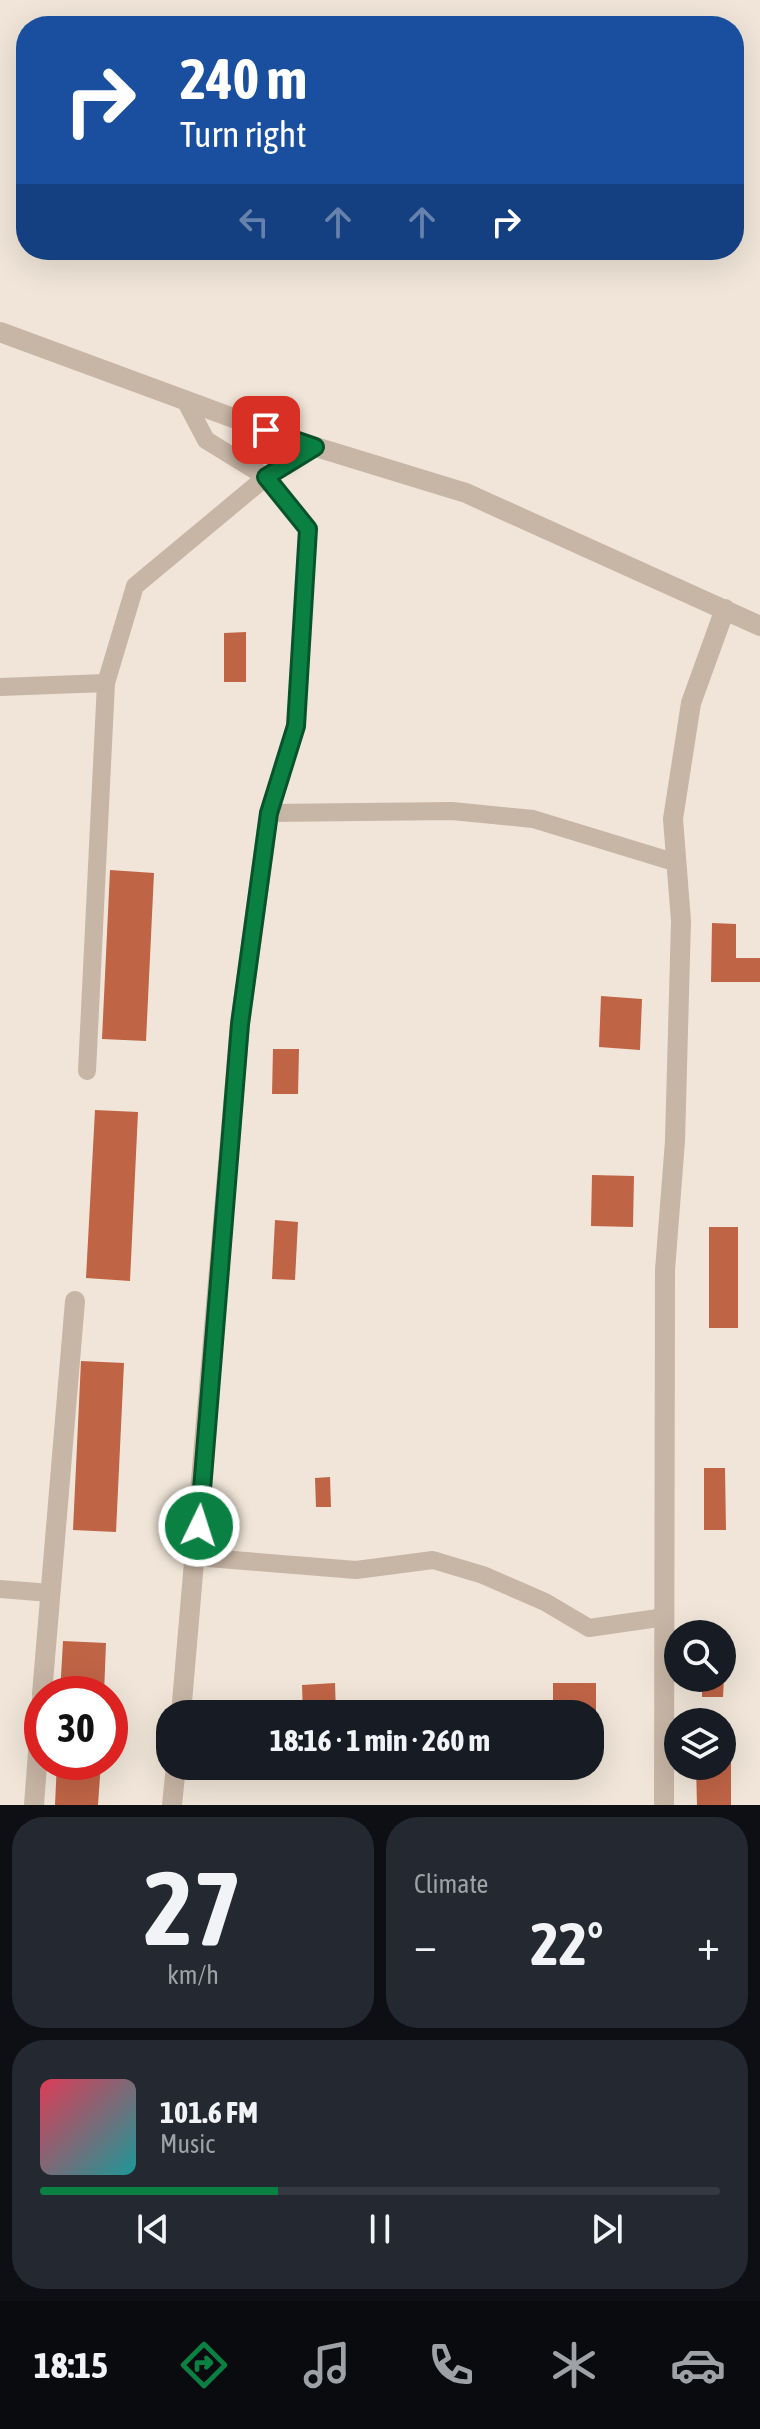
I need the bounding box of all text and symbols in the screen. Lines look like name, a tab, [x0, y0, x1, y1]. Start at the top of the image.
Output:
text: 240 m	[180, 47, 307, 111]
icon: right	[48, 48, 152, 152]
text: Turn right	[180, 113, 307, 155]
icon: left	[232, 200, 276, 244]
icon: ahead	[316, 200, 360, 244]
icon: ahead	[400, 200, 444, 244]
icon: right	[484, 200, 528, 244]
pin	[232, 396, 300, 464]
icon: arrive	[244, 408, 288, 452]
position arrow	[157, 1484, 241, 1568]
map controls	[664, 1620, 736, 1780]
button: search	[664, 1620, 736, 1692]
speed limit sign: 30	[24, 1676, 128, 1780]
button: layers	[664, 1708, 736, 1780]
text: 18:16 · 1 min · 260 m	[270, 1723, 490, 1757]
text: 27	[144, 1848, 242, 1967]
text: Climate	[414, 1869, 488, 1899]
text: 22°	[531, 1909, 603, 1978]
text: −	[414, 1919, 437, 1969]
text: +	[697, 1919, 720, 1969]
text: km/h	[167, 1960, 219, 1990]
text: 101.6 FM	[160, 2095, 258, 2129]
text: Music	[160, 2129, 215, 2159]
icon: previous	[131, 2207, 175, 2251]
icon: pause	[358, 2207, 402, 2251]
icon: next	[585, 2207, 629, 2251]
icon: directions	[176, 2337, 232, 2393]
icon: music	[299, 2337, 355, 2393]
icon: phone	[423, 2337, 479, 2393]
icon: climate	[546, 2337, 602, 2393]
icon: car	[670, 2337, 726, 2393]
text: 18:15	[34, 2344, 108, 2386]

